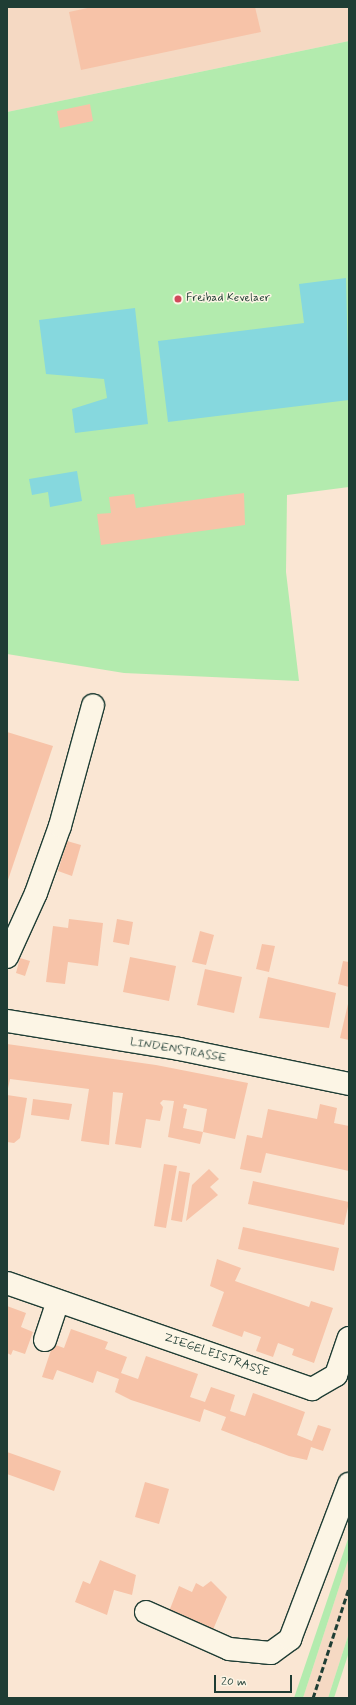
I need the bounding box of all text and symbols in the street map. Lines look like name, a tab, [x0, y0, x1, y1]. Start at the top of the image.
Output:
place label: Freibad Kevelaer	[186, 292, 273, 306]
marker: Freibad Kevelaer	[173, 294, 183, 304]
street label: LINDENSTRASSE	[129, 1035, 227, 1067]
street label: ZIEGELEISTRASSE	[162, 1331, 270, 1381]
scale bar	[216, 1667, 294, 1693]
text: 20 m	[221, 1674, 247, 1690]

